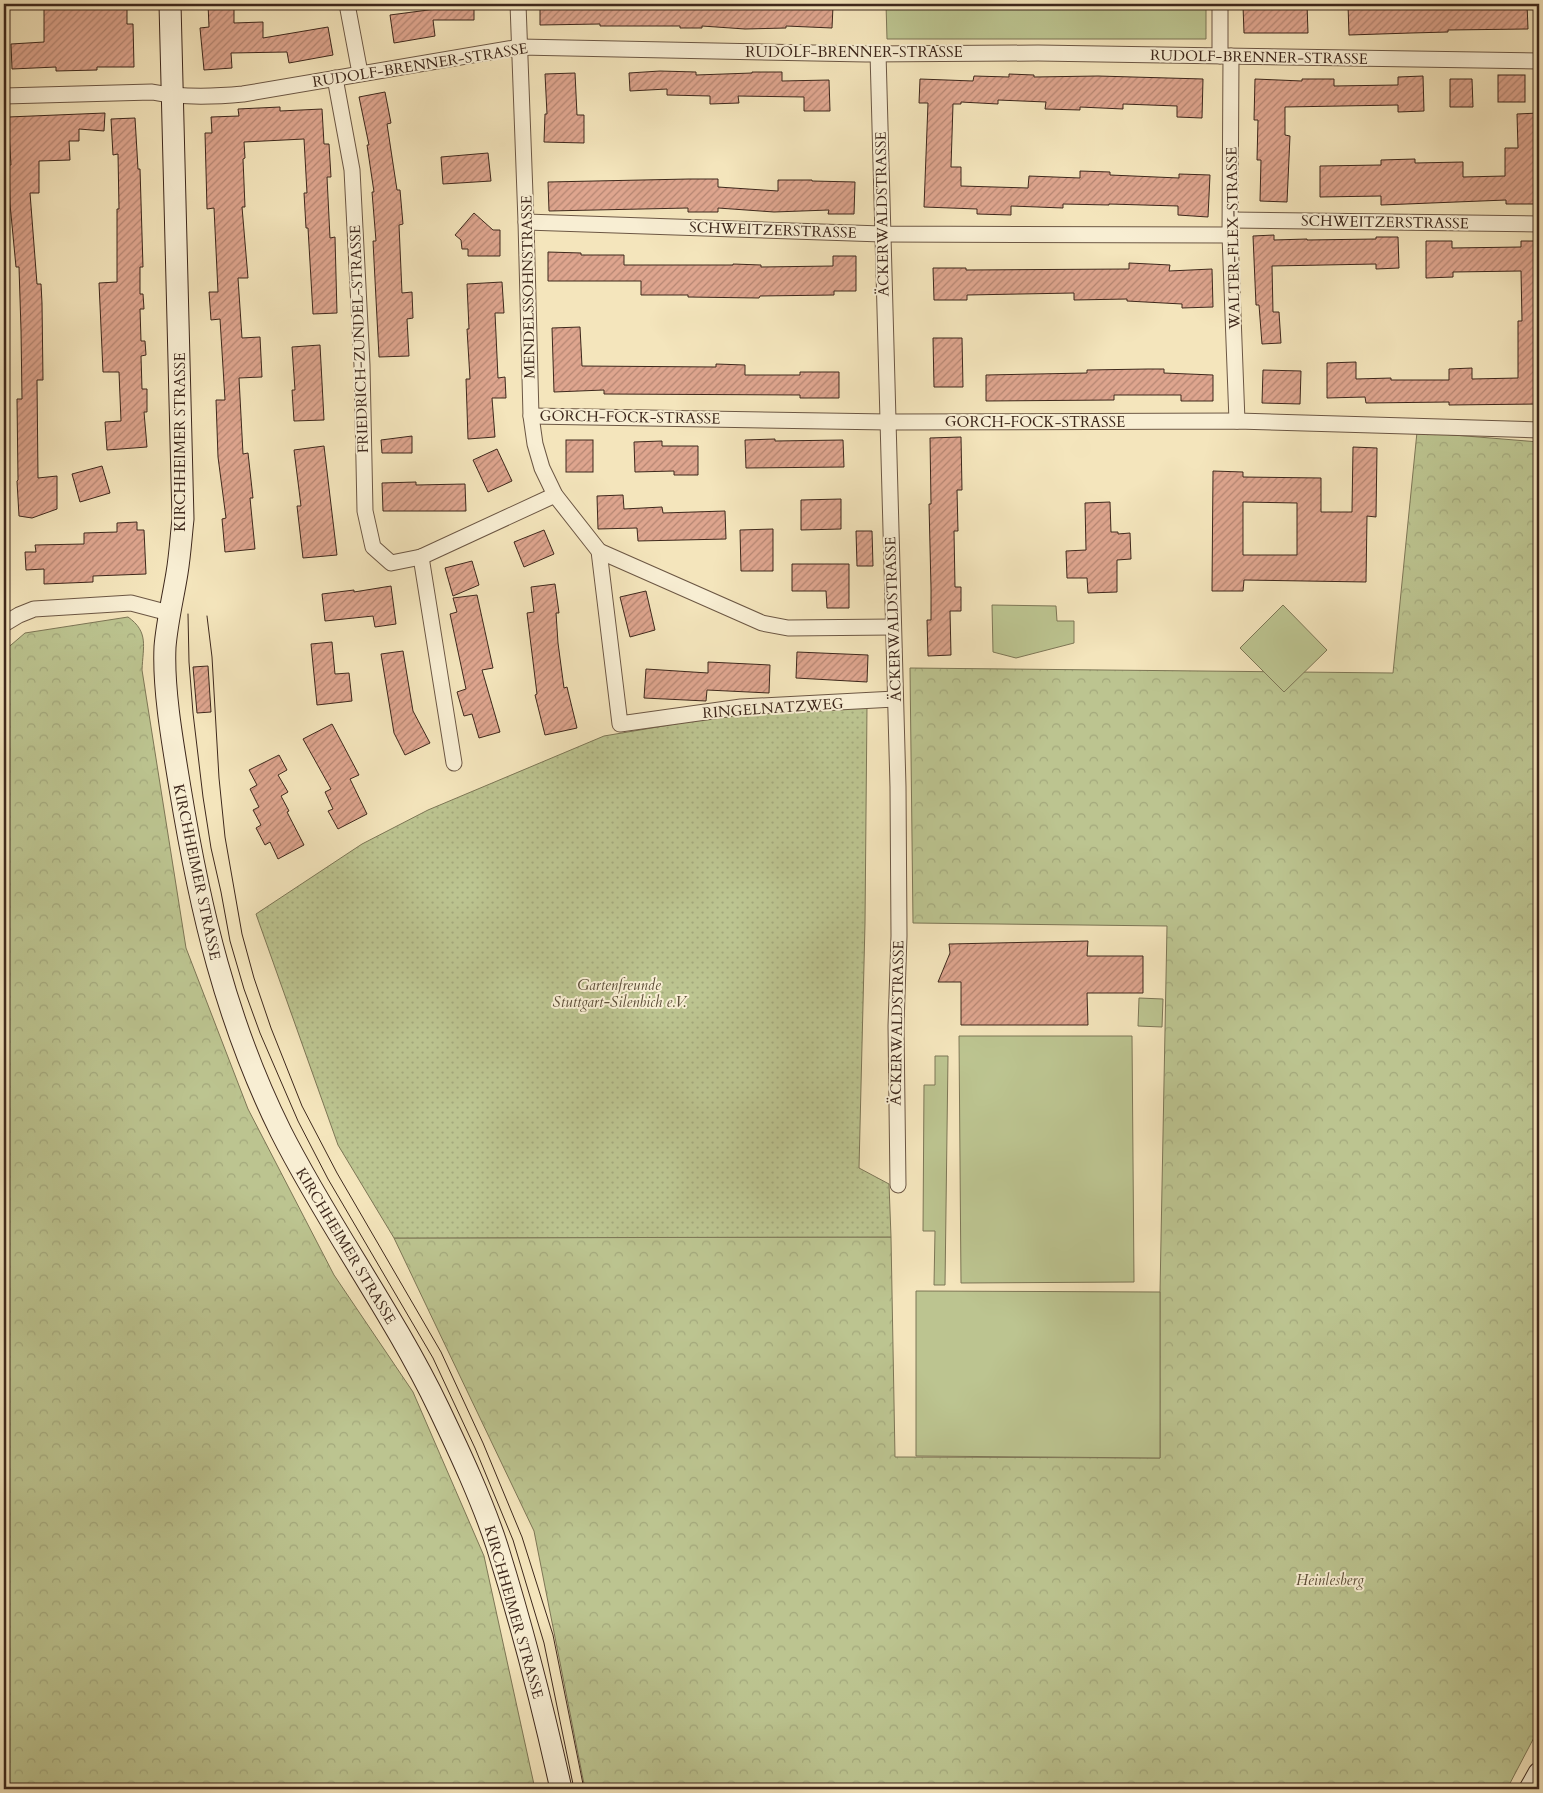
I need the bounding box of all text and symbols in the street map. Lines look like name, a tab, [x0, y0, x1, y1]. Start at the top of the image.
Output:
street label: RUDOLF-BRENNER-STRASSE	[311, 38, 529, 92]
street label: RUDOLF-BRENNER-STRASSE	[745, 42, 963, 62]
street label: RUDOLF-BRENNER-STRASSE	[1150, 45, 1368, 69]
street label: ÄCKERWALDSTRASSE	[871, 131, 893, 297]
street label: WALTER-FLEX-STRASSE	[1221, 146, 1245, 331]
street label: MENDELSSOHNSTRASSE	[516, 195, 540, 379]
street label: SCHWEITZERSTRASSE	[1301, 211, 1469, 233]
street label: SCHWEITZERSTRASSE	[689, 217, 857, 243]
street label: FRIEDRICH-ZUNDEL-STRASSE	[345, 224, 373, 454]
street label: KIRCHHEIMER STRASSE	[170, 352, 190, 532]
street label: GORCH-FOCK-STRASSE	[540, 405, 720, 429]
street label: GORCH-FOCK-STRASSE	[945, 412, 1125, 432]
street label: ÄCKERWALDSTRASSE	[880, 536, 906, 702]
street label: RINGELNATZWEG	[702, 693, 844, 723]
street label: KIRCHHEIMER STRASSE	[169, 782, 225, 962]
street label: ÄCKERWALDSTRASSE	[886, 940, 908, 1106]
park label: Gartenfreunde Stuttgart-Silenbich e.V.	[552, 975, 688, 1012]
street label: KIRCHHEIMER STRASSE	[291, 1164, 401, 1328]
street label: KIRCHHEIMER STRASSE	[480, 1523, 548, 1701]
park label: Heinlesberg	[1296, 1570, 1364, 1590]

